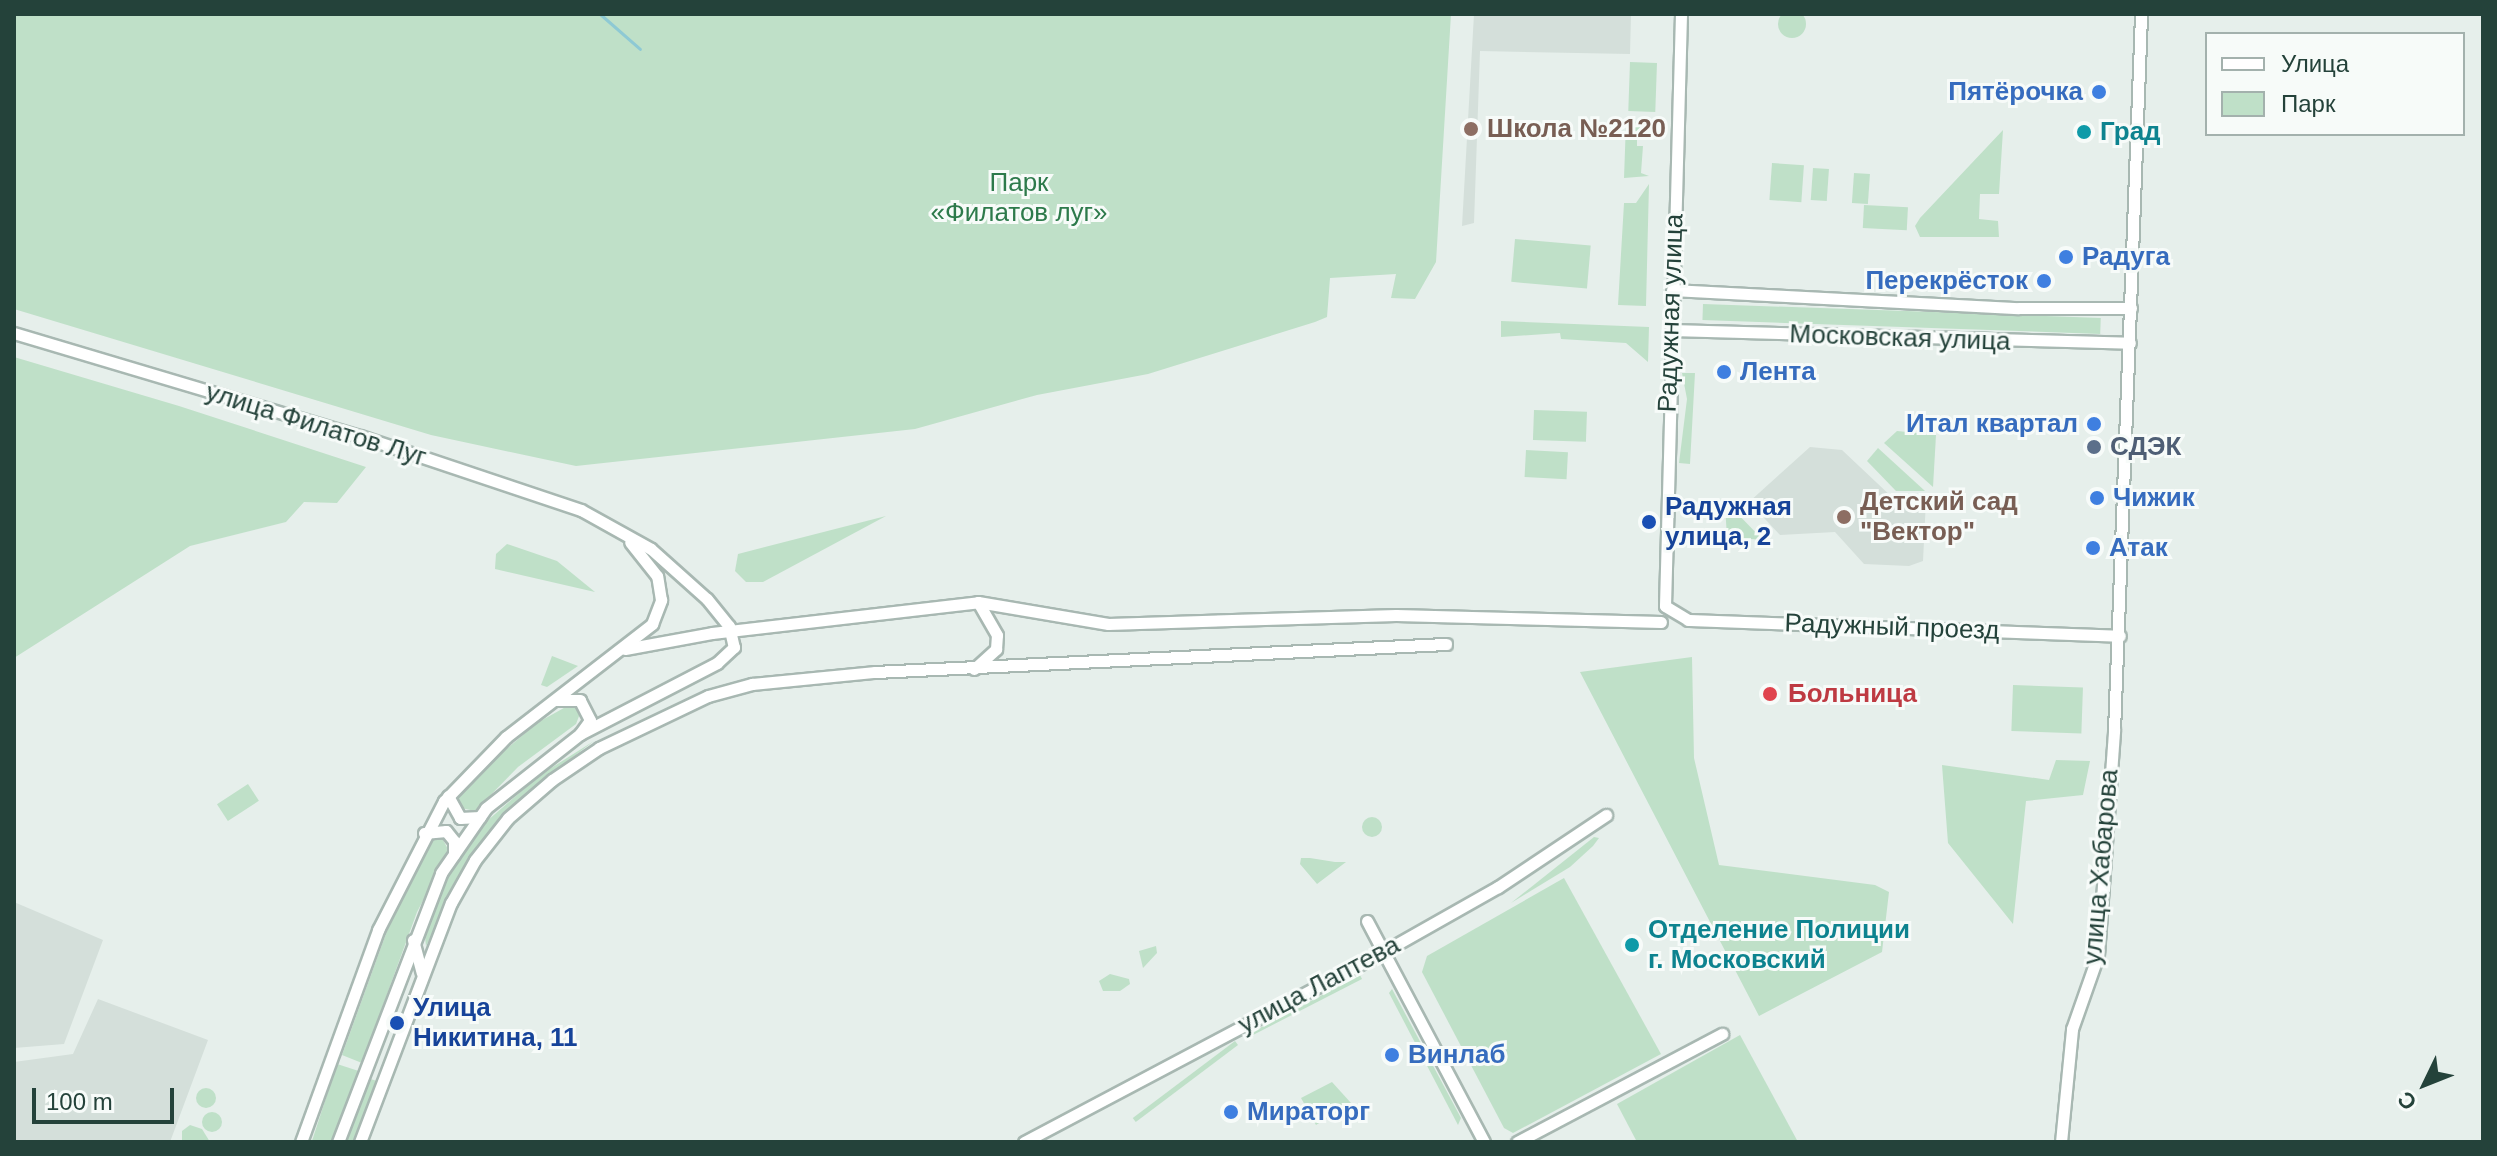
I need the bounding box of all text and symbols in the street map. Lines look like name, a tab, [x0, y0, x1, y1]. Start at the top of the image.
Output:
legend	[2205, 32, 2465, 136]
text: Улица	[2281, 50, 2349, 77]
place label: Пятёрочка	[1948, 76, 2083, 108]
marker: Пятёрочка	[2090, 83, 2108, 101]
text: Парк	[2281, 90, 2335, 117]
place label: Школа №2120	[1487, 113, 1666, 145]
place label: Град	[2100, 116, 2161, 148]
marker: Школа №2120	[1462, 120, 1480, 138]
marker: Град	[2075, 123, 2093, 141]
park label: Парк «Филатов луг»	[930, 167, 1108, 228]
street label: Радужная улица	[1652, 213, 1690, 413]
place label: Радуга	[2082, 241, 2170, 273]
marker: Радуга	[2057, 248, 2075, 266]
place label: Перекрёсток	[1865, 265, 2028, 297]
marker: Перекрёсток	[2035, 272, 2053, 290]
street label: Московская улица	[1789, 319, 2011, 357]
place label: Лента	[1740, 356, 1816, 388]
marker: Лента	[1715, 363, 1733, 381]
street label: улица Филатов Луг	[202, 377, 430, 473]
place label: Итал квартал	[1906, 408, 2078, 440]
marker: Итал квартал	[2085, 415, 2103, 433]
place label: СДЭК	[2110, 431, 2181, 463]
marker: СДЭК	[2085, 438, 2103, 456]
place label: Чижик	[2113, 482, 2195, 514]
place label: Детский сад "Вектор"	[1860, 486, 2018, 548]
marker: Чижик	[2088, 489, 2106, 507]
place label: Радужная улица, 2	[1665, 491, 1792, 552]
marker: Детский сад "Вектор"	[1835, 508, 1853, 526]
marker: Радужная улица, 2	[1640, 513, 1658, 531]
place label: Атак	[2109, 532, 2168, 564]
marker: Атак	[2084, 539, 2102, 557]
street label: Радужный проезд	[1784, 608, 2000, 646]
place label: Больница	[1788, 678, 1917, 710]
marker: Больница	[1759, 683, 1781, 705]
street label: улица Хабарова	[2077, 768, 2125, 966]
place label: Отделение Полиции г. Московский	[1648, 914, 1910, 976]
street label: улица Лаптева	[1233, 929, 1405, 1041]
marker: Отделение Полиции г. Московский	[1623, 936, 1641, 954]
place label: Улица Никитина, 11	[413, 992, 578, 1054]
marker: Улица Никитина, 11	[388, 1014, 406, 1032]
place label: Винлаб	[1408, 1039, 1506, 1071]
north arrow	[2385, 1044, 2465, 1124]
marker: Винлаб	[1383, 1046, 1401, 1064]
scale bar	[36, 1072, 178, 1122]
text: С	[2393, 1086, 2422, 1115]
text: 100 m	[46, 1088, 113, 1115]
place label: Мираторг	[1247, 1096, 1370, 1128]
marker: Мираторг	[1222, 1103, 1240, 1121]

